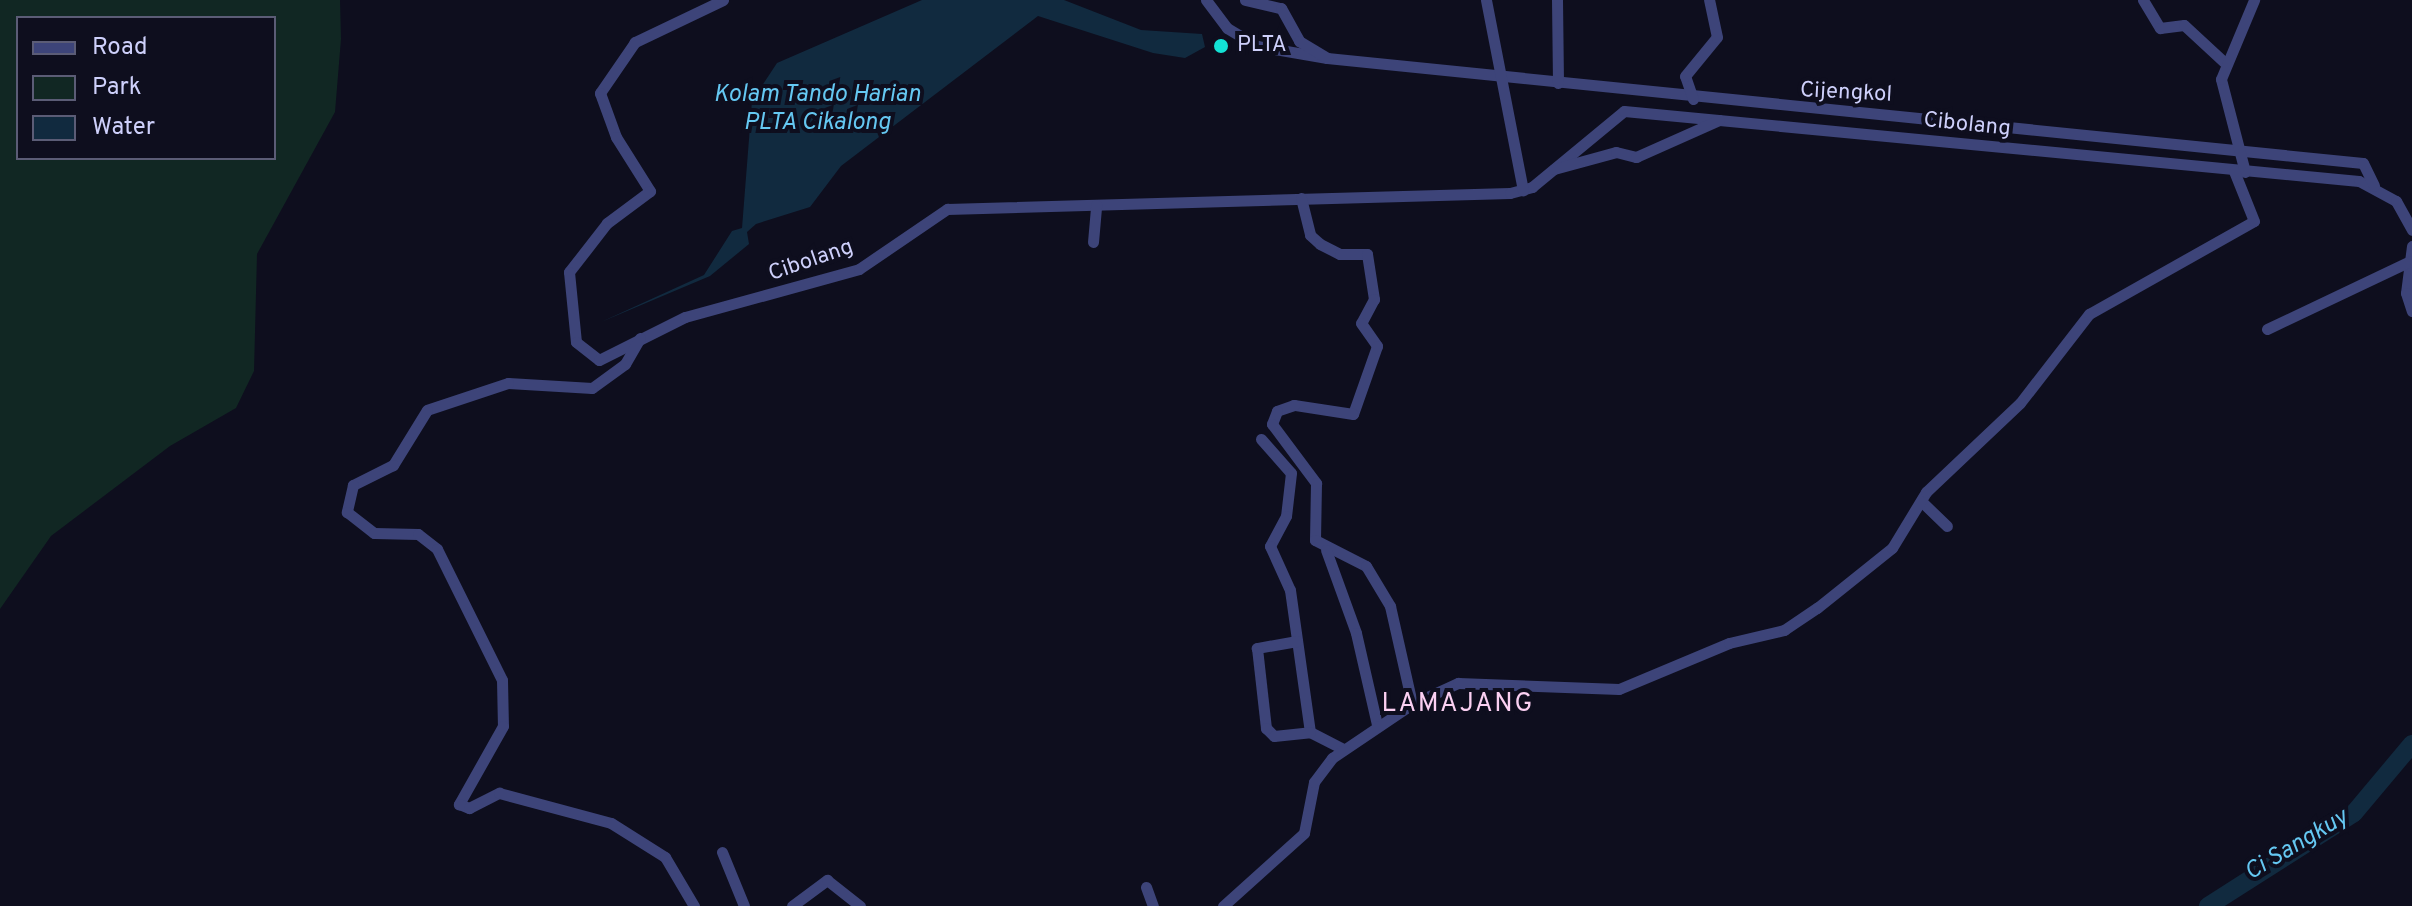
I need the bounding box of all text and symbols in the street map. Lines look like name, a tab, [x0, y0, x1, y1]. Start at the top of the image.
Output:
legend	[16, 16, 276, 160]
text: Road	[92, 33, 148, 63]
place label: PLTA	[1237, 33, 1287, 59]
marker: PLTA	[1212, 37, 1230, 55]
text: Park	[92, 73, 142, 103]
street label: Cijengkol	[1799, 77, 1893, 109]
water label: Kolam Tando Harian PLTA Cikalong	[713, 82, 921, 138]
street label: Cibolang	[1922, 107, 2012, 143]
text: Water	[92, 113, 155, 143]
street label: Cibolang	[765, 234, 857, 288]
district label: LAMAJANG	[1382, 689, 1534, 721]
water label: Ci Sangkuy	[2240, 804, 2354, 888]

